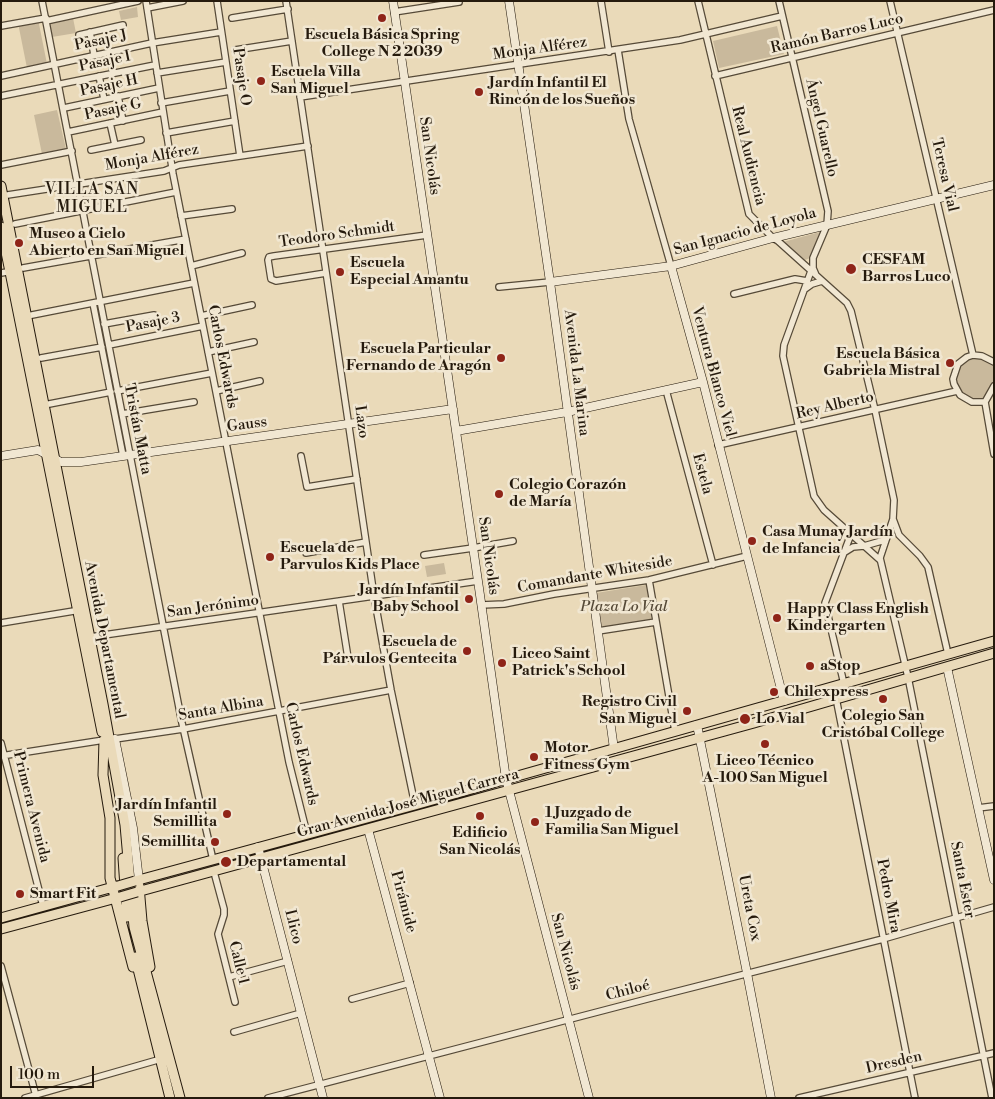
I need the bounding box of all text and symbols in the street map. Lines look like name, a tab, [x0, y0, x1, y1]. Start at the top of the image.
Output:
street label: Ramón Barros Luco	[769, 10, 905, 58]
marker: Escuela Básica Spring College N 2 2039	[376, 12, 388, 24]
place label: Escuela Básica Spring College N 2 2039	[305, 26, 459, 61]
street label: Pasaje J	[73, 27, 129, 55]
street label: Monja Alférez	[492, 33, 588, 65]
street label: Pasaje O	[228, 47, 254, 107]
street label: Pasaje I	[77, 48, 133, 76]
place label: Escuela Villa San Miguel	[271, 63, 361, 98]
street label: Pasaje H	[78, 71, 140, 101]
place label: Jardín Infantil El Rincón de los Sueños	[489, 74, 635, 109]
marker: Escuela Villa San Miguel	[255, 75, 267, 87]
street label: Ángel Guarello	[801, 77, 841, 179]
marker: Jardín Infantil El Rincón de los Sueños	[473, 86, 485, 98]
street label: Pasaje G	[83, 95, 143, 125]
street label: Real Audiencia	[727, 104, 769, 208]
street label: San Nicolás	[415, 116, 443, 196]
street label: Teresa Vial	[927, 137, 961, 213]
street label: Monja Alférez	[104, 141, 200, 175]
district label: VILLA SAN MIGUEL	[44, 180, 140, 218]
street label: San Ignacio de Loyola	[672, 204, 818, 260]
street label: Teodoro Schmidt	[278, 218, 396, 252]
place label: Museo a Cielo Abierto en San Miguel	[29, 225, 185, 260]
marker: Museo a Cielo Abierto en San Miguel	[13, 237, 25, 249]
place label: CESFAM Barros Luco	[862, 251, 951, 286]
place label: Escuela Especial Amantu	[350, 254, 469, 289]
marker: CESFAM Barros Luco	[844, 262, 858, 276]
marker: Escuela Especial Amantu	[334, 266, 346, 278]
street label: Carlos Edwards	[203, 304, 241, 410]
street label: Ventura Blanco Viel	[687, 305, 739, 439]
street label: Pasaje 3	[124, 309, 182, 337]
street label: Avenida La Marina	[559, 309, 593, 437]
place label: Escuela Particular Fernando de Aragón	[346, 340, 491, 375]
place label: Escuela Básica Gabriela Mistral	[823, 345, 940, 380]
marker: Escuela Particular Fernando de Aragón	[495, 352, 507, 364]
marker: Escuela Básica Gabriela Mistral	[944, 357, 956, 369]
street label: Tristán Matta	[119, 382, 155, 476]
street label: Rey Alberto	[794, 388, 876, 424]
street label: Lazo	[350, 404, 372, 440]
street label: Gauss	[226, 413, 268, 437]
street label: Estela	[688, 451, 716, 497]
place label: Colegio Corazón de María	[509, 476, 626, 511]
marker: Colegio Corazón de María	[493, 488, 505, 500]
street label: San Nicolás	[474, 516, 502, 596]
place label: Casa Munay Jardín de Infancia	[762, 523, 893, 558]
marker: Casa Munay Jardín de Infancia	[746, 535, 758, 547]
place label: Escuela de Parvulos Kids Place	[280, 539, 420, 574]
marker: Escuela de Parvulos Kids Place	[264, 551, 276, 563]
street label: Comandante Whiteside	[516, 553, 674, 597]
street label: Avenida Departamental	[80, 560, 128, 720]
place label: Jardín Infantil Baby School	[359, 581, 459, 616]
street label: San Jerónimo	[166, 592, 260, 622]
marker: Jardín Infantil Baby School	[463, 593, 475, 605]
park label: Plaza Lo Vial	[580, 598, 668, 616]
place label: Happy Class English Kindergarten	[787, 600, 929, 635]
marker: Happy Class English Kindergarten	[771, 612, 783, 624]
place label: Escuela de Párvulos Gentecita	[323, 633, 457, 668]
marker: Escuela de Párvulos Gentecita	[461, 645, 473, 657]
place label: Liceo Saint Patrick's School	[512, 645, 625, 680]
marker: Liceo Saint Patrick's School	[496, 657, 508, 669]
place label: aStop	[820, 657, 861, 675]
marker: aStop	[804, 660, 816, 672]
place label: Chilexpress	[784, 683, 868, 701]
marker: Chilexpress	[768, 686, 780, 698]
street label: Santa Albina	[177, 693, 265, 725]
place label: Registro Civil San Miguel	[582, 693, 677, 728]
marker: Colegio San Cristóbal College	[877, 693, 889, 705]
street label: Carlos Edwards	[280, 701, 322, 807]
marker: Registro Civil San Miguel	[681, 705, 693, 717]
place label: Colegio San Cristóbal College	[821, 707, 945, 742]
place label: Lo Vial	[756, 710, 805, 728]
marker: Lo Vial	[738, 712, 752, 726]
marker: Liceo Técnico A-100 San Miguel	[759, 738, 771, 750]
place label: Motor Fitness Gym	[544, 739, 630, 774]
street label: Primera Avenida	[8, 749, 54, 865]
marker: Motor Fitness Gym	[528, 751, 540, 763]
place label: Liceo Técnico A-100 San Miguel	[702, 752, 828, 787]
street label: Gran Avenida José Miguel Carrera	[295, 766, 521, 842]
place label: Jardín Infantil Semillita	[117, 796, 217, 831]
place label: 1 Juzgado de Familia San Miguel	[545, 804, 679, 839]
marker: Jardín Infantil Semillita	[221, 808, 233, 820]
marker: Edificio San Nicolás	[474, 810, 486, 822]
marker: 1 Juzgado de Familia San Miguel	[529, 816, 541, 828]
place label: Edificio San Nicolás	[439, 824, 521, 859]
place label: Semillita	[141, 833, 205, 851]
marker: Semillita	[209, 836, 221, 848]
street label: Santa Ester	[946, 840, 978, 920]
place label: Departamental	[237, 853, 346, 871]
marker: Departamental	[219, 855, 233, 869]
street label: Pedro Mira	[872, 857, 904, 935]
street label: Pirámide	[386, 869, 420, 935]
street label: Ureta Cox	[734, 873, 764, 943]
place label: Smart Fit	[30, 885, 96, 903]
marker: Smart Fit	[14, 888, 26, 900]
street label: Llico	[280, 908, 306, 946]
street label: San Nicolás	[546, 912, 584, 992]
street label: Calle 1	[224, 940, 252, 986]
street label: Chiloé	[604, 977, 652, 1005]
street label: Dresden	[864, 1048, 924, 1078]
scale bar	[12, 1056, 96, 1088]
text: 100 m	[18, 1065, 60, 1084]

